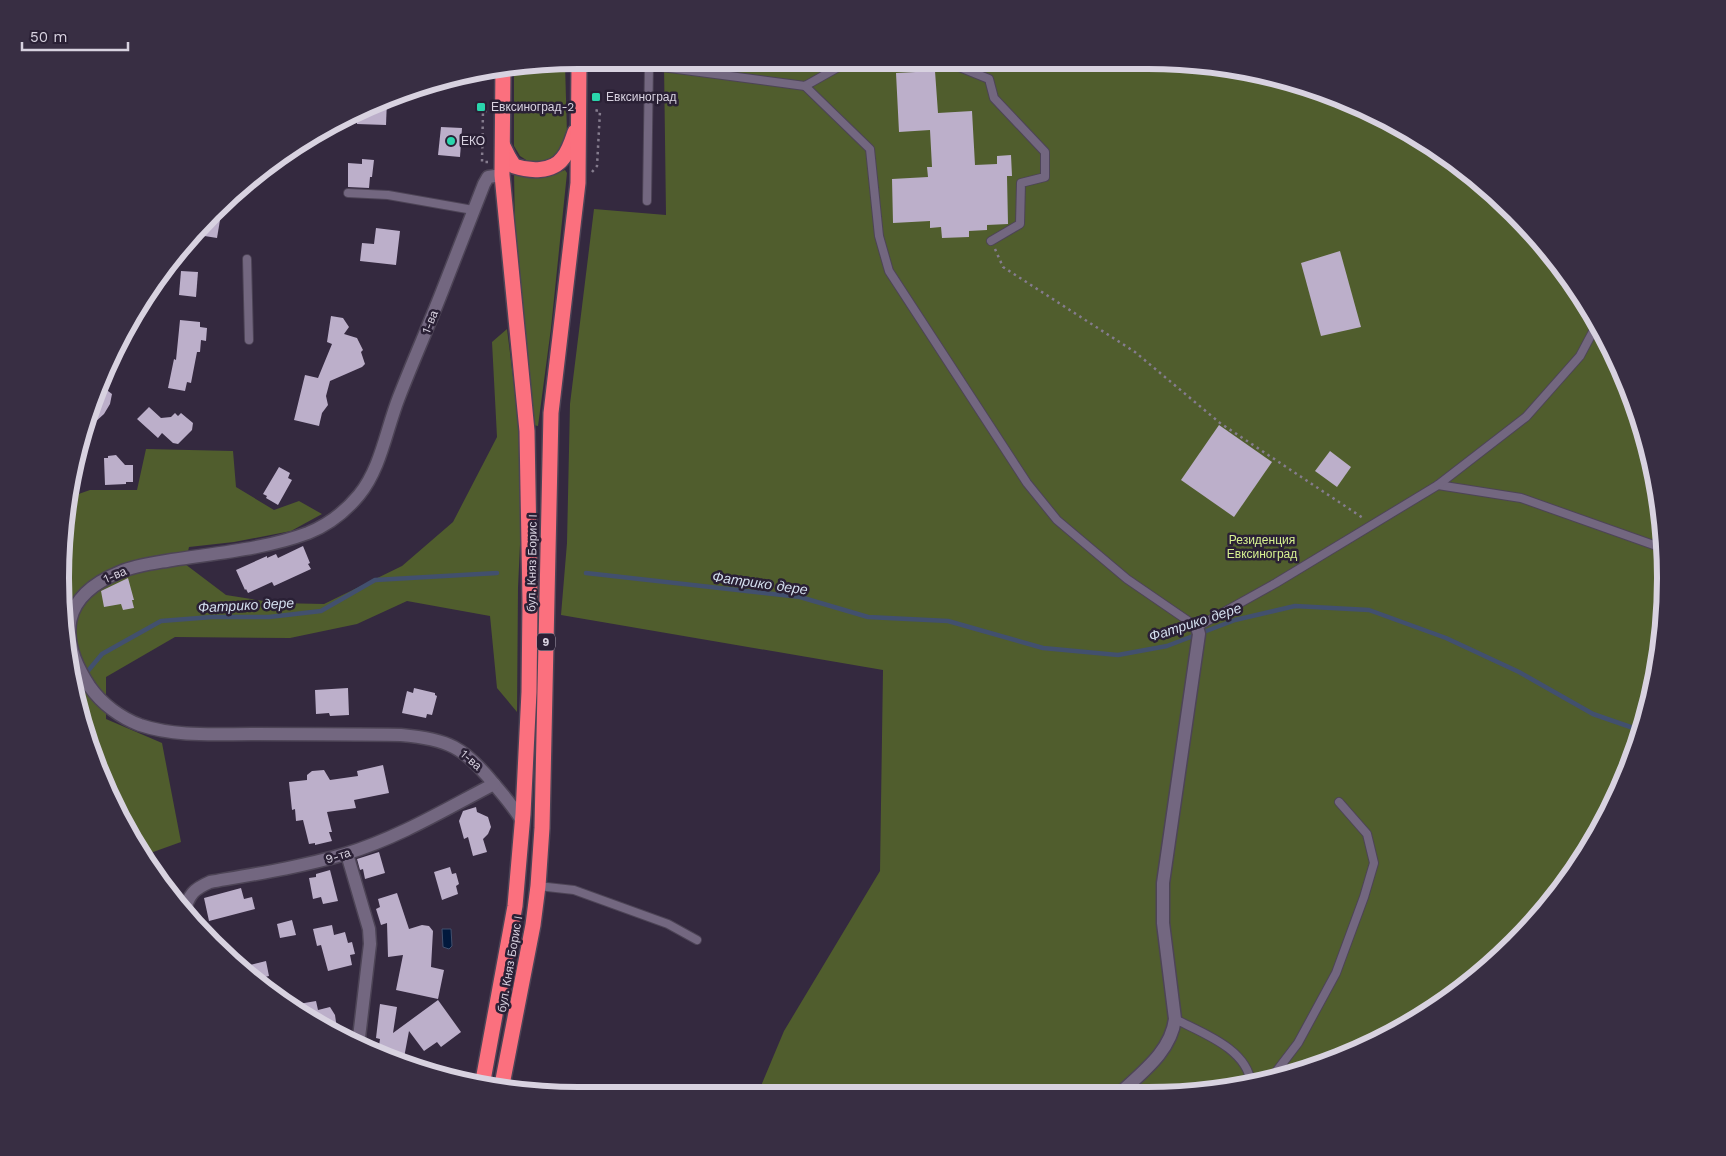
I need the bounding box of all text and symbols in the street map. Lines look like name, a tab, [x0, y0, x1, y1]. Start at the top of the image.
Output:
scale bar	[22, 20, 129, 52]
text: 50 m	[30, 28, 67, 46]
place label: Евксиноград	[606, 90, 677, 104]
marker: Евксиноград	[590, 91, 602, 103]
place label: Евксиноград-2	[491, 100, 574, 114]
marker: Евксиноград-2	[475, 101, 487, 113]
place label: ЕКО	[461, 134, 485, 148]
marker: ЕКО	[445, 135, 457, 147]
street label: 1-ва	[419, 308, 441, 336]
street label: бул. Княз Борис I	[524, 514, 540, 612]
park label: Резиденция Евксиноград	[1227, 533, 1297, 561]
street label: 1-ва	[101, 564, 129, 586]
water label: Фатрико дере	[711, 568, 809, 598]
water label: Фатрико дере	[198, 594, 295, 616]
water label: Фатрико дере	[1147, 599, 1243, 644]
road number: 9	[537, 634, 555, 650]
street label: 1-ва	[457, 747, 485, 773]
street label: 9-та	[324, 845, 353, 866]
street label: бул. Княз Борис I	[495, 915, 525, 1013]

